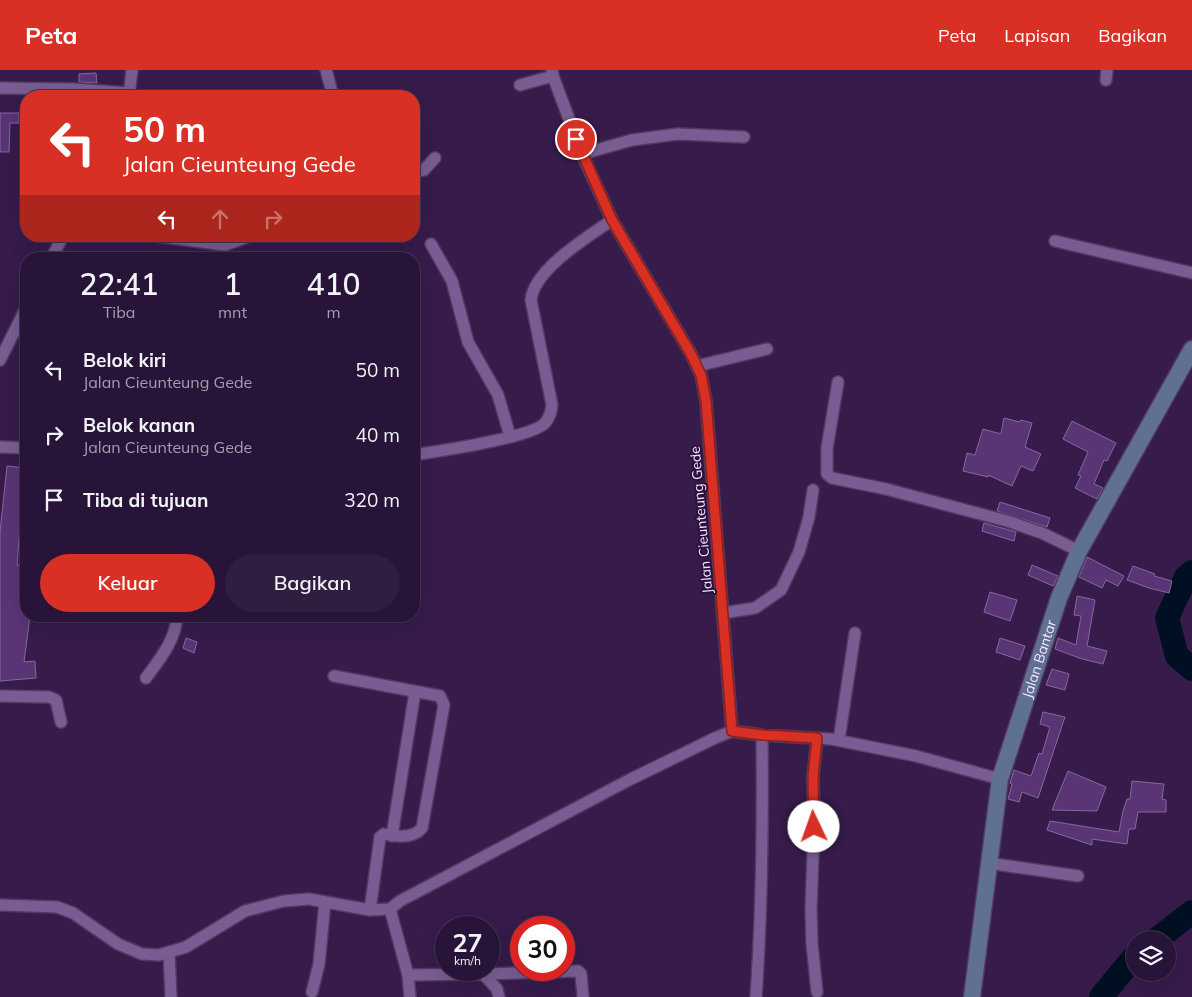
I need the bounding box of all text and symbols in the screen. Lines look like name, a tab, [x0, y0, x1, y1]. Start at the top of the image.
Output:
text: Peta	[25, 20, 77, 50]
text: Peta	[938, 24, 976, 47]
text: Lapisan	[1004, 24, 1070, 47]
text: Bagikan	[1098, 24, 1167, 47]
text: 50 m	[123, 107, 206, 151]
icon: left	[40, 110, 105, 175]
pin	[555, 118, 597, 160]
icon: arrive	[562, 125, 590, 153]
text: Jalan Cieunteung Gede	[123, 150, 356, 178]
icon: left	[153, 205, 181, 233]
icon: ahead	[206, 205, 234, 233]
icon: right	[259, 205, 287, 233]
text: 22:41	[79, 265, 159, 303]
text: 1	[224, 265, 242, 303]
text: 410	[307, 265, 361, 303]
text: Tiba	[103, 302, 135, 322]
text: mnt	[218, 302, 247, 322]
text: m	[326, 302, 341, 322]
text: Belok kiri	[83, 348, 166, 372]
icon: left	[40, 356, 68, 384]
text: 50 m	[356, 358, 400, 382]
text: Jalan Cieunteung Gede	[83, 372, 252, 392]
text: Belok kanan	[83, 413, 195, 437]
icon: right	[40, 421, 68, 449]
text: 40 m	[356, 423, 400, 447]
text: Jalan Cieunteung Gede	[83, 437, 252, 457]
street label: Jalan Cieunteung Gede	[686, 445, 716, 595]
icon: arrive	[40, 486, 68, 514]
text: Tiba di tujuan	[83, 488, 208, 512]
text: 320 m	[344, 488, 400, 512]
button: Keluar	[40, 554, 215, 612]
button: Bagikan	[225, 554, 400, 612]
street label: Jalan Bantar	[1018, 617, 1061, 700]
position arrow	[787, 800, 839, 852]
speed limit sign: 30	[510, 916, 575, 981]
text: 27	[452, 927, 483, 958]
map controls	[1126, 931, 1176, 981]
button: layers	[1126, 931, 1176, 981]
text: km/h	[454, 953, 481, 968]

